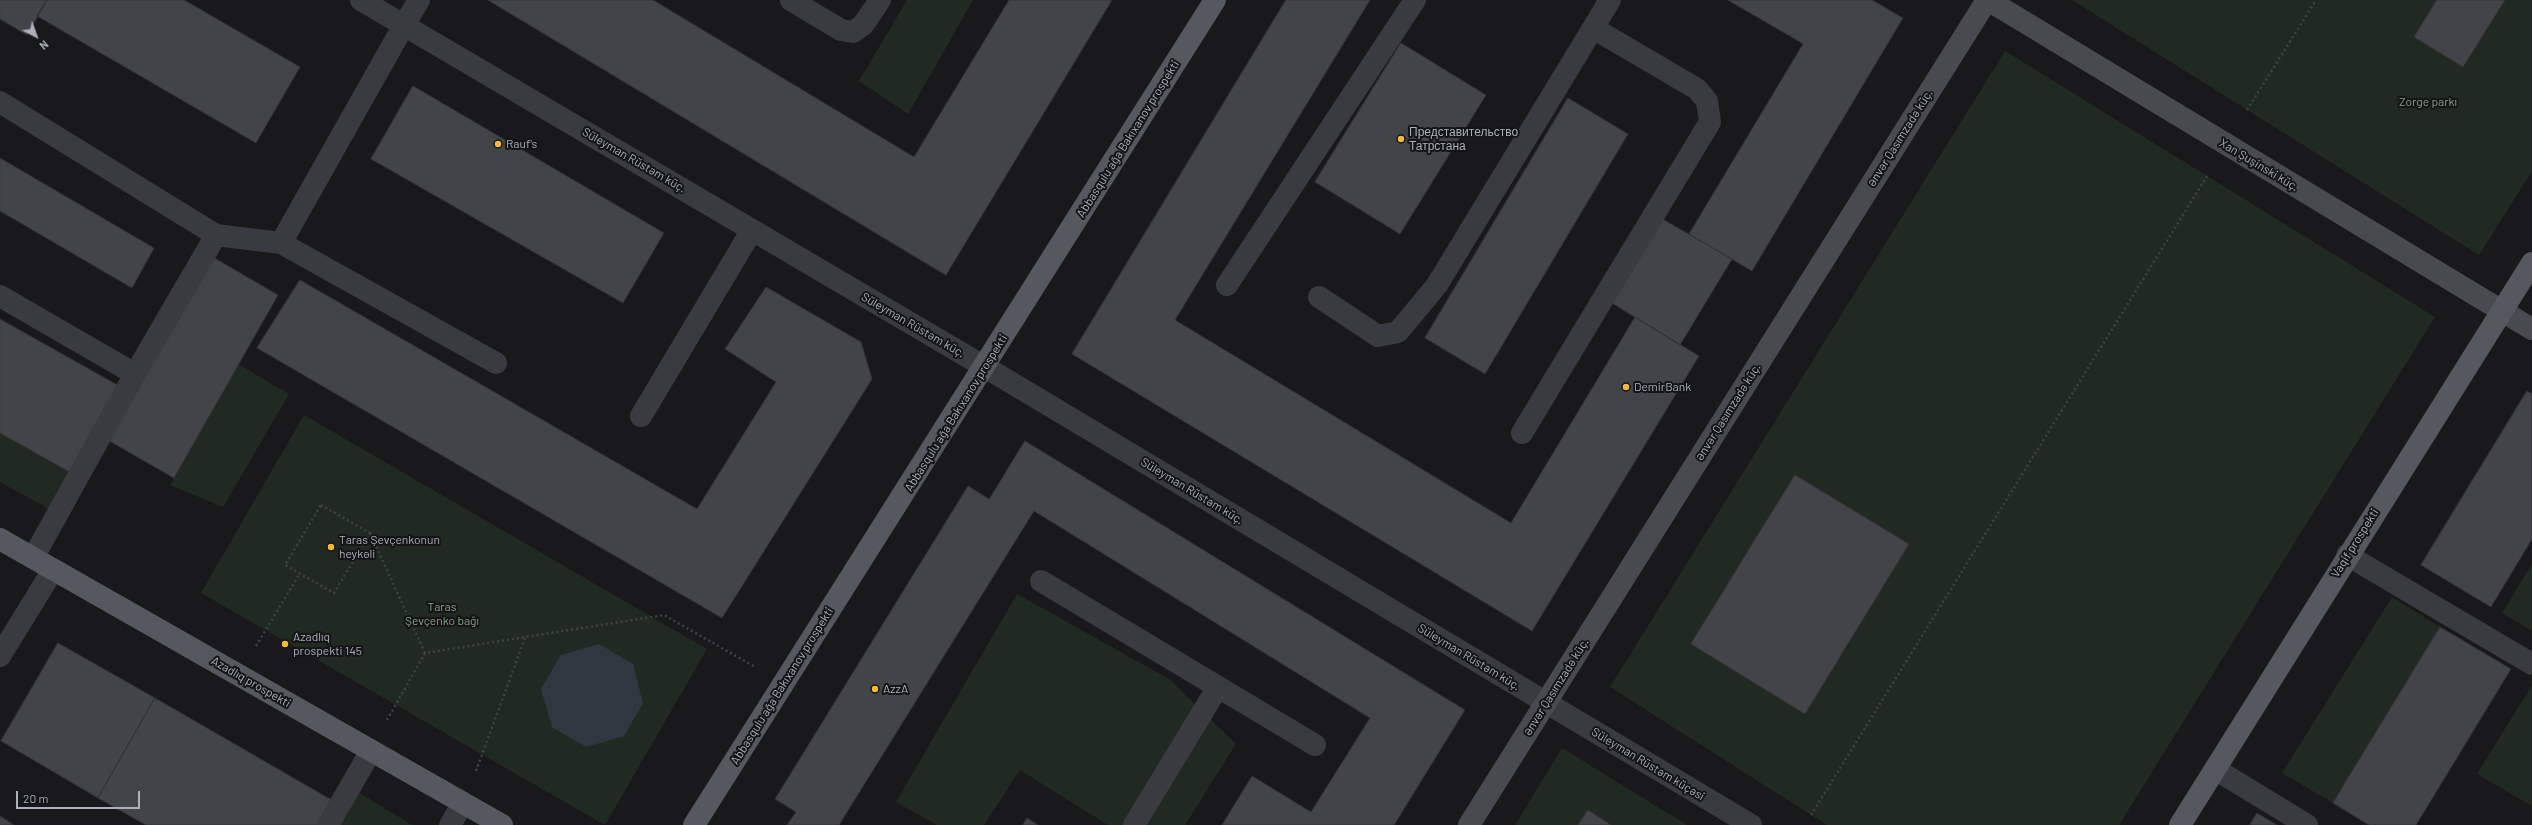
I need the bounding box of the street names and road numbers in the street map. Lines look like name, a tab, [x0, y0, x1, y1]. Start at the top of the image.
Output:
street label: Abbasqulu ağa Bakıxanov prospekti	[1074, 58, 1182, 220]
street label: Ənvər Qasımzadə küç.	[1864, 87, 1936, 189]
street label: Süleyman Rüstəm küç.	[580, 124, 688, 196]
street label: Xan Şuşinski küç.	[2217, 136, 2301, 194]
street label: Süleyman Rüstəm küç.	[859, 289, 967, 361]
street label: Abbasqulu ağa Bakıxanov prospekti	[902, 332, 1010, 494]
street label: Ənvər Qasımzadə küç.	[1692, 361, 1764, 463]
street label: Süleyman Rüstəm küç.	[1138, 455, 1246, 527]
street label: Vaqif prospekti	[2328, 506, 2382, 580]
street label: Abbasqulu ağa Bakıxanov prospekti	[728, 605, 836, 767]
street label: Süleyman Rüstəm küç.	[1415, 621, 1523, 693]
street label: Ənvər Qasımzadə küç.	[1520, 636, 1592, 738]
street label: Azadlıq prospekti	[209, 653, 293, 711]
street label: Süleyman Rüstəm küçəsi	[1589, 724, 1707, 804]

